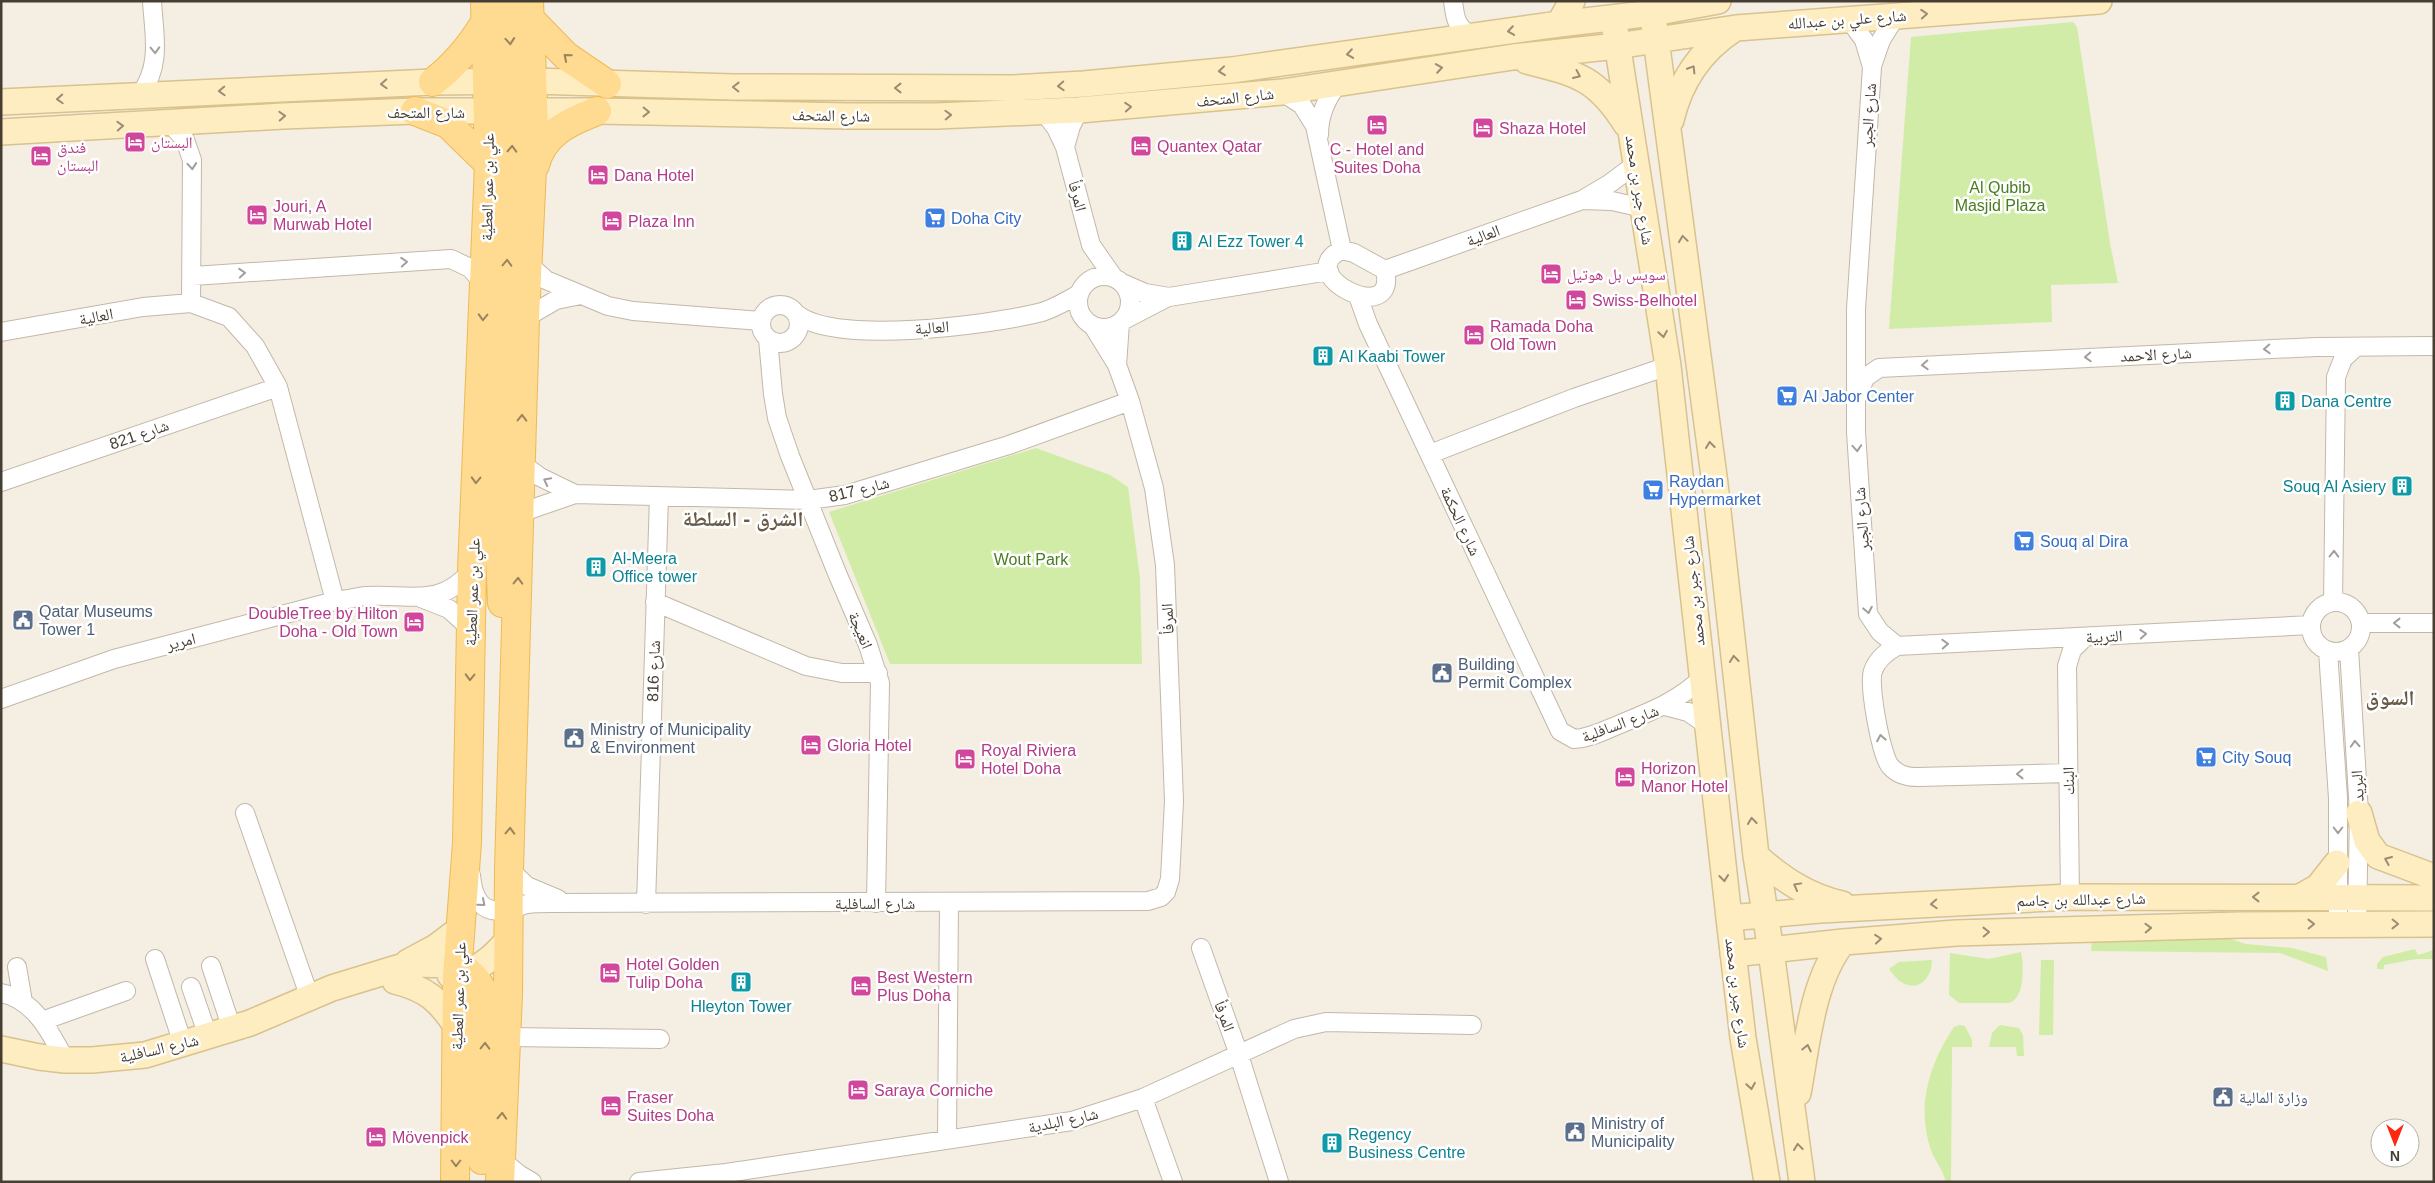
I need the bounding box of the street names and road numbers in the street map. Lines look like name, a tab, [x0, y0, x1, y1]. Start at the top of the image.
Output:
street label: شارع علي بن عبدالله	[1787, 7, 1907, 36]
street label: شارع الجبر	[1858, 83, 1881, 149]
street label: شارع المتحف	[1195, 85, 1275, 112]
street label: شارع المتحف	[387, 104, 465, 123]
street label: شارع المتحف	[792, 106, 870, 127]
street label: علي بن عمر العطية	[478, 133, 501, 241]
street label: شارع جبر بن محمد	[1620, 134, 1657, 247]
street label: المرفأ	[1064, 178, 1091, 214]
street label: العالية	[1464, 222, 1502, 250]
street label: العالية	[78, 305, 114, 328]
street label: العالية	[914, 318, 950, 337]
street label: شارع الاحمد	[2120, 344, 2192, 367]
street label: شارع 821	[107, 416, 172, 454]
street label: شارع 817	[827, 474, 892, 507]
street label: شارع الحكمة	[1435, 484, 1484, 559]
street label: شارع الجبر	[1851, 486, 1874, 552]
street label: شارع جبر بن محمد	[1679, 535, 1710, 647]
street label: علي بن عمر العطية	[462, 538, 487, 646]
street label: المرفأ	[1158, 603, 1178, 635]
street label: انعيجة	[845, 609, 876, 651]
street label: التربية	[2085, 627, 2123, 647]
street label: امرير	[164, 630, 198, 655]
street label: شارع 816	[644, 640, 665, 702]
street label: شارع السافلية	[1580, 702, 1662, 747]
street label: البنك	[2060, 767, 2078, 795]
street label: البريد	[2348, 770, 2368, 802]
street label: شارع عبدالله بن جاسم	[2016, 890, 2146, 911]
street label: شارع السافلية	[835, 895, 915, 914]
street label: شارع جبر بن محمد	[1720, 937, 1753, 1049]
street label: علي بن عمر العطية	[448, 942, 473, 1050]
street label: المرفأ	[1210, 998, 1239, 1034]
street label: شارع السافلية	[118, 1031, 201, 1068]
street label: شارع البلدية	[1027, 1105, 1100, 1138]

